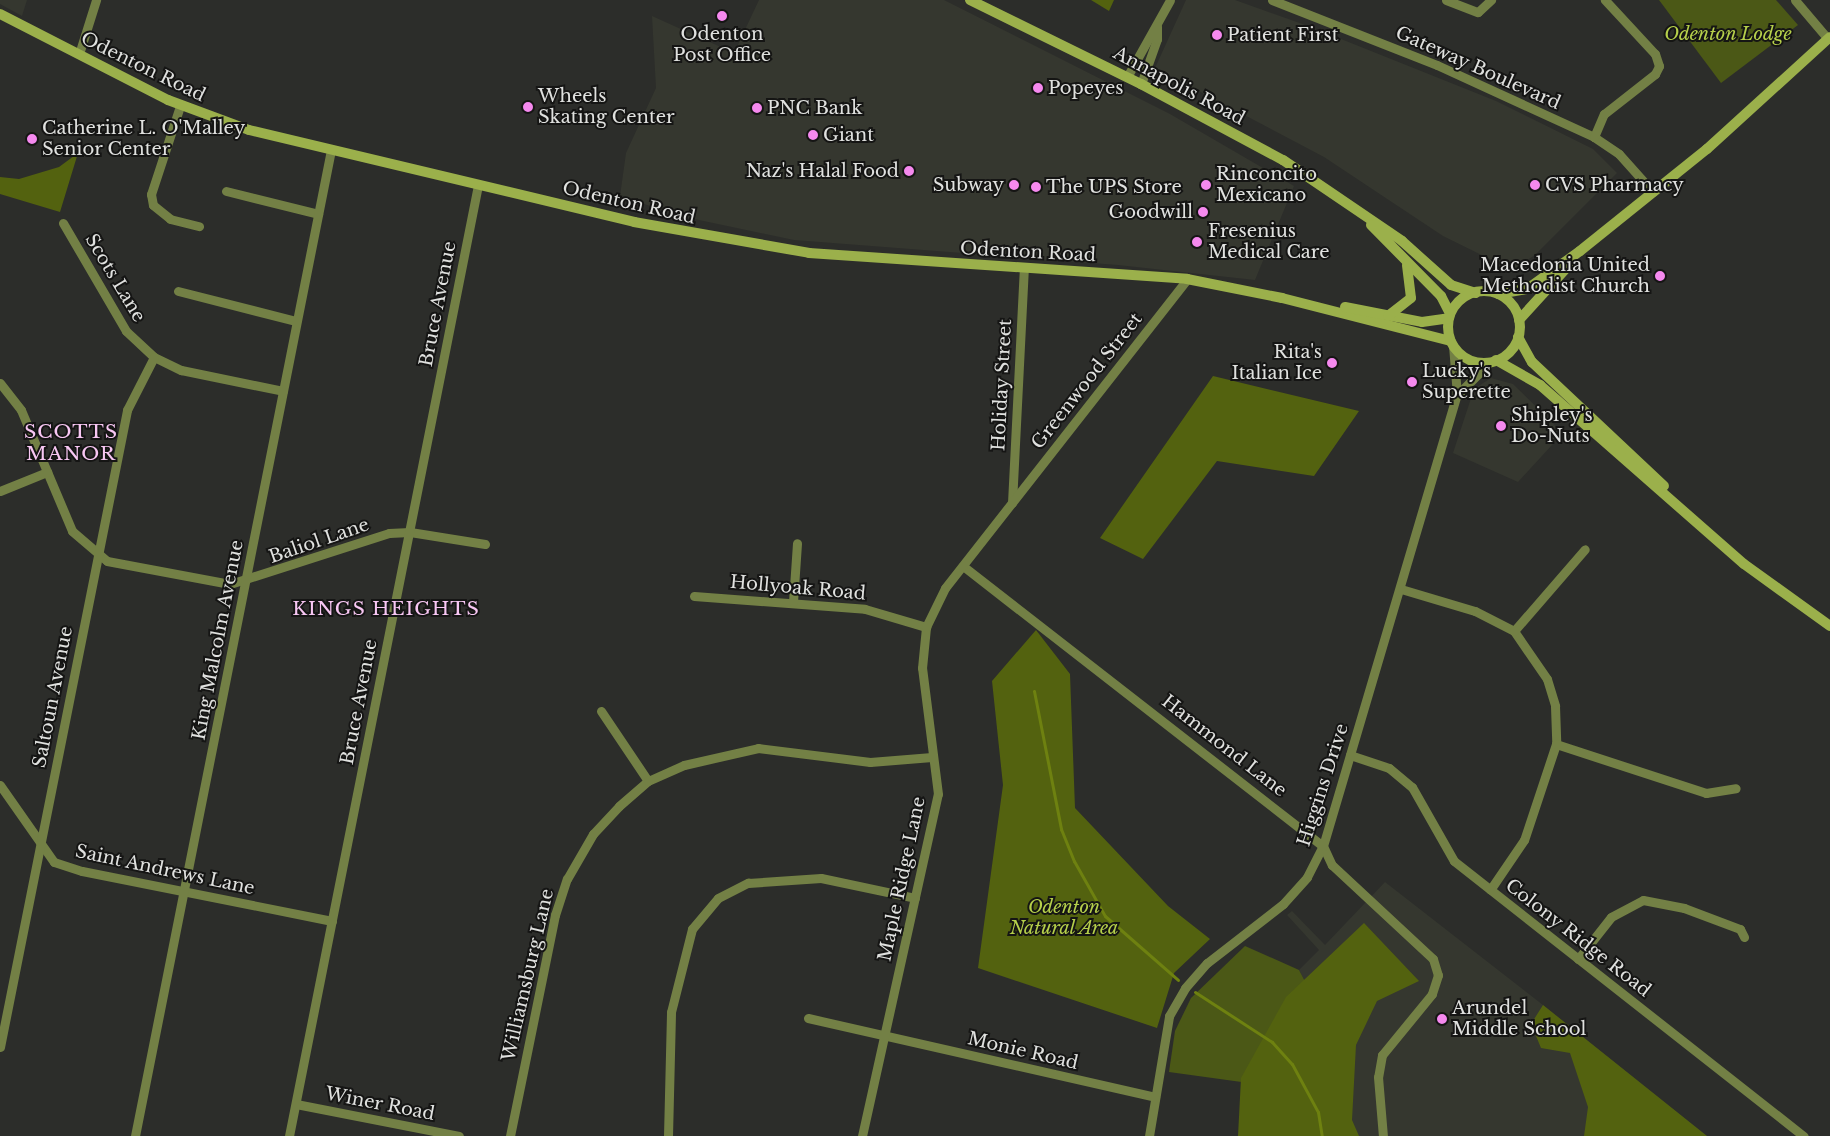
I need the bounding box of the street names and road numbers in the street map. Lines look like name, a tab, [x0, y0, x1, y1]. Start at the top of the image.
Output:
street label: Gateway Boulevard	[1392, 22, 1564, 114]
street label: Odenton Road	[77, 27, 209, 107]
street label: Annapolis Road	[1110, 42, 1248, 130]
street label: Odenton Road	[560, 177, 698, 229]
street label: Scots Lane	[80, 230, 150, 326]
street label: Odenton Road	[960, 238, 1096, 266]
street label: Bruce Avenue	[415, 239, 461, 369]
street label: Greenwood Street	[1027, 309, 1147, 453]
street label: Holiday Street	[988, 318, 1016, 452]
street label: Baliol Lane	[266, 514, 372, 568]
street label: King Malcolm Avenue	[188, 538, 248, 742]
street label: Hollyoak Road	[729, 571, 867, 605]
street label: Saltoun Avenue	[29, 624, 77, 770]
street label: Bruce Avenue	[336, 637, 382, 767]
street label: Hammond Lane	[1157, 691, 1291, 801]
street label: Higgins Drive	[1293, 721, 1353, 849]
street label: Maple Ridge Lane	[874, 795, 930, 963]
street label: Saint Andrews Lane	[73, 840, 257, 900]
street label: Colony Ridge Road	[1501, 874, 1655, 1002]
street label: Williamsburg Lane	[498, 887, 558, 1063]
street label: Monie Road	[966, 1028, 1080, 1074]
street label: Winer Road	[323, 1083, 437, 1125]

